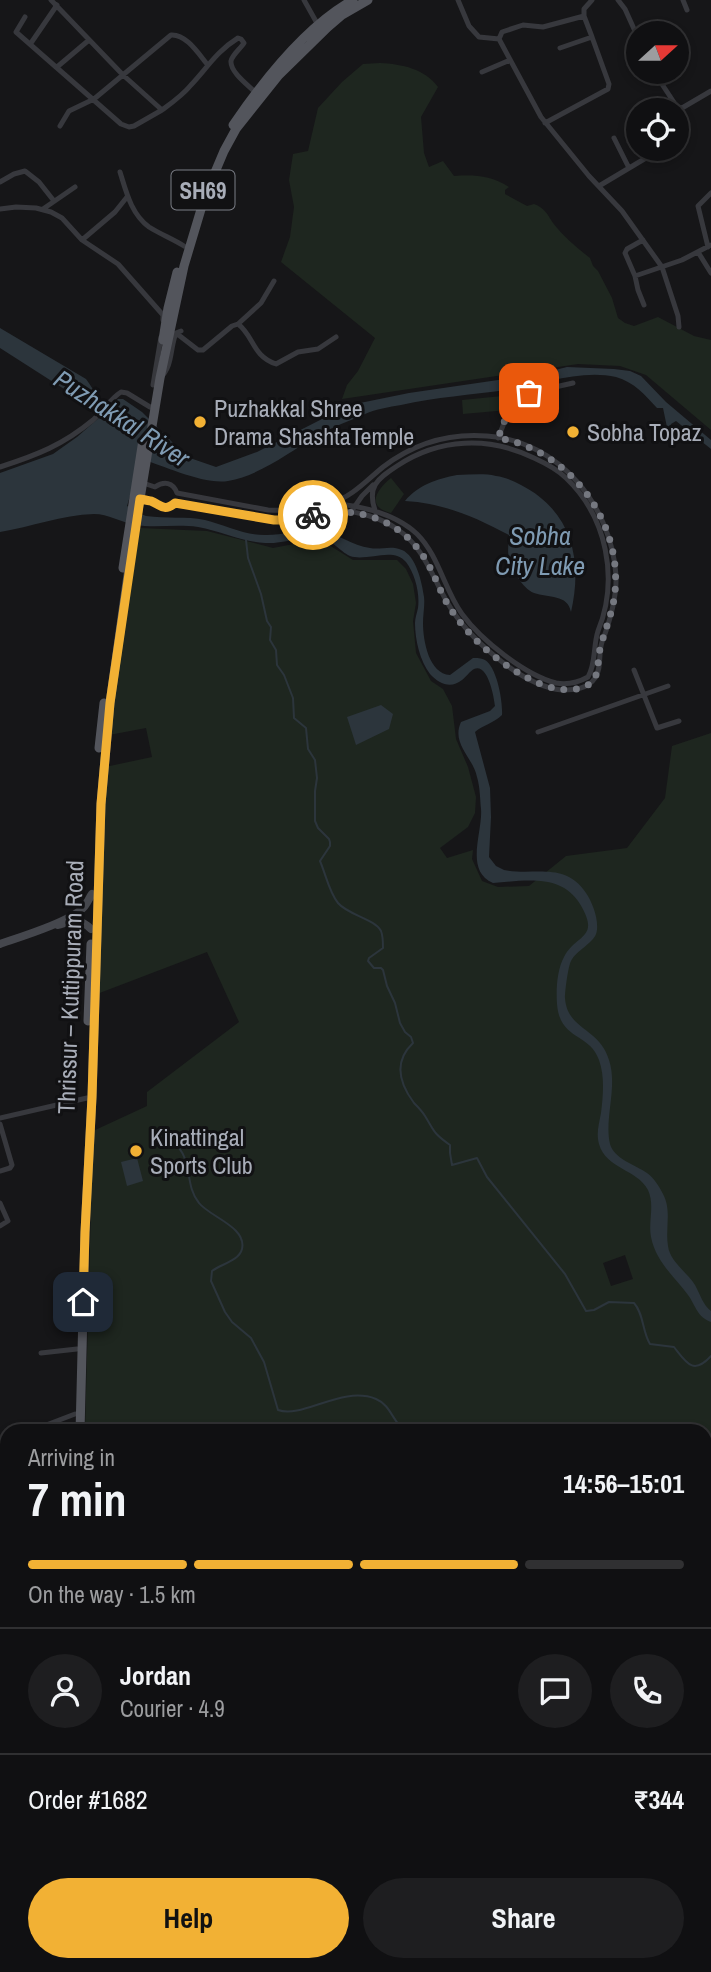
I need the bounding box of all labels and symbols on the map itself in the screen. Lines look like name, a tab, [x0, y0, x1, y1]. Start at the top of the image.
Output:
north arrow	[626, 21, 690, 84]
road number: SH69	[172, 170, 234, 210]
water label: Puzhakkal River	[47, 361, 197, 475]
pin	[499, 363, 559, 423]
place label: Puzhakkal Shree Drama ShashtaTemple	[214, 392, 414, 452]
marker: Puzhakkal Shree Drama ShashtaTemple	[192, 414, 208, 430]
place label: Sobha Topaz	[587, 416, 702, 448]
marker: Sobha Topaz	[565, 424, 581, 440]
courier	[278, 480, 348, 550]
water label: Sobha City Lake	[495, 518, 585, 583]
street label: Thrissur – Kuttippuram Road	[50, 860, 90, 1114]
place label: Kinattingal Sports Club	[150, 1121, 253, 1181]
marker: Kinattingal Sports Club	[128, 1143, 144, 1159]
pin	[53, 1272, 113, 1332]

